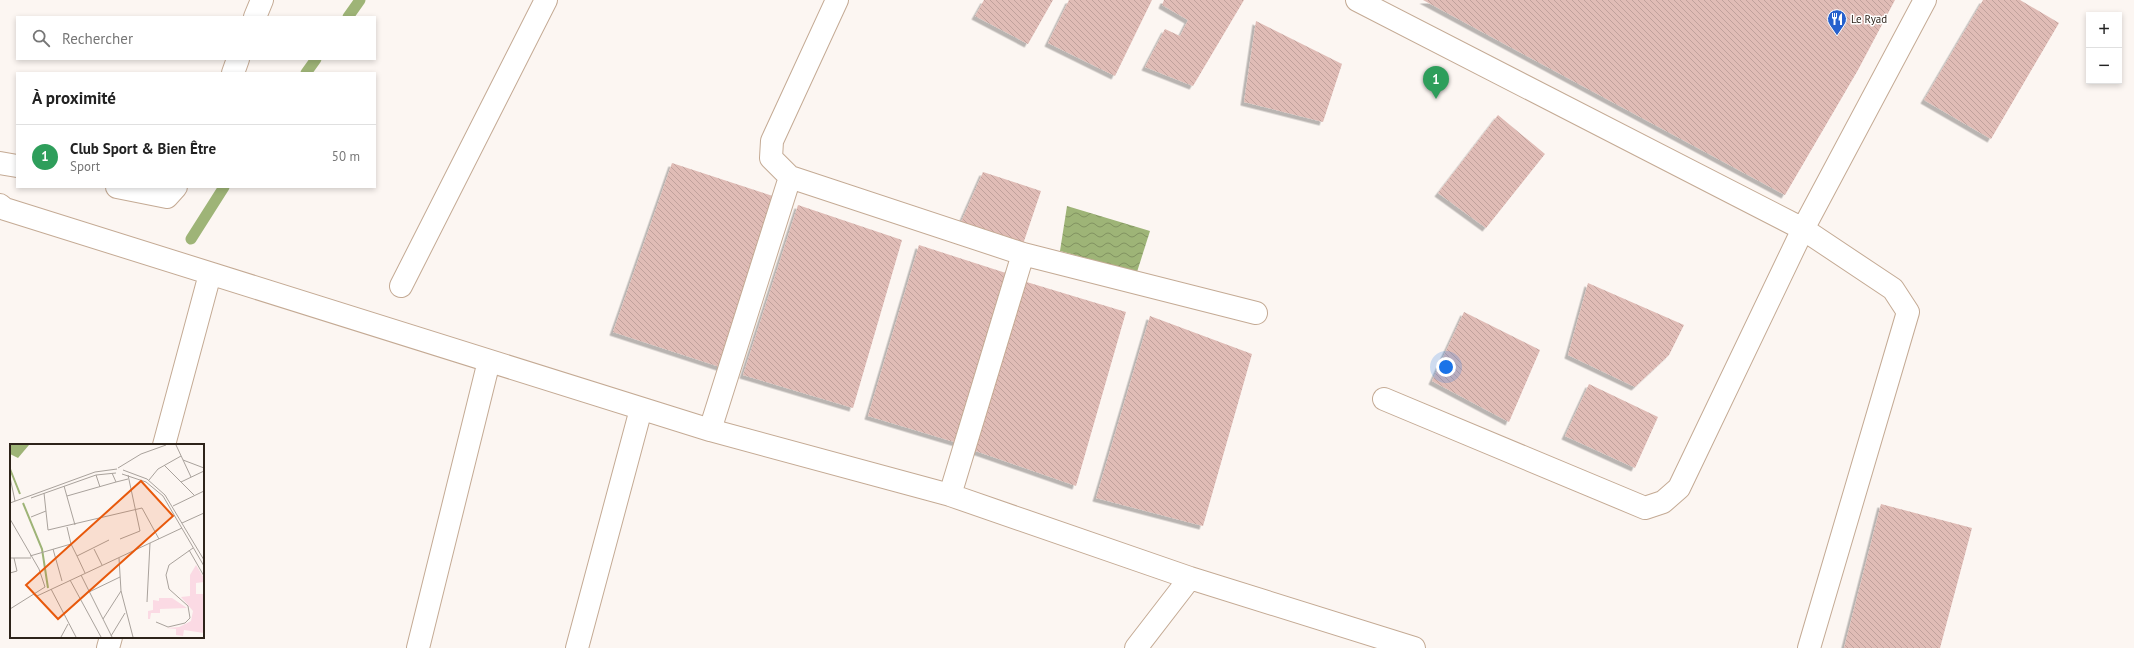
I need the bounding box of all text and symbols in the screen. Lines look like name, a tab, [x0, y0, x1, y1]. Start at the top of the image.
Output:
restaurant icon: Le Ryad	[1826, 8, 1848, 36]
place label: Le Ryad	[1851, 12, 1887, 26]
map controls	[2086, 12, 2122, 84]
button: +	[2086, 12, 2122, 48]
search box	[16, 16, 376, 60]
icon: search	[30, 27, 52, 49]
text: Rechercher	[62, 29, 133, 48]
button: −	[2086, 48, 2122, 84]
pin: 1	[1423, 66, 1449, 99]
text: À proximité	[32, 87, 116, 109]
text: Club Sport & Bien Être	[70, 139, 216, 158]
text: 1	[41, 148, 49, 165]
text: 50 m	[332, 148, 360, 165]
text: Sport	[70, 158, 100, 175]
your location	[1436, 357, 1456, 377]
inset map	[10, 444, 204, 638]

